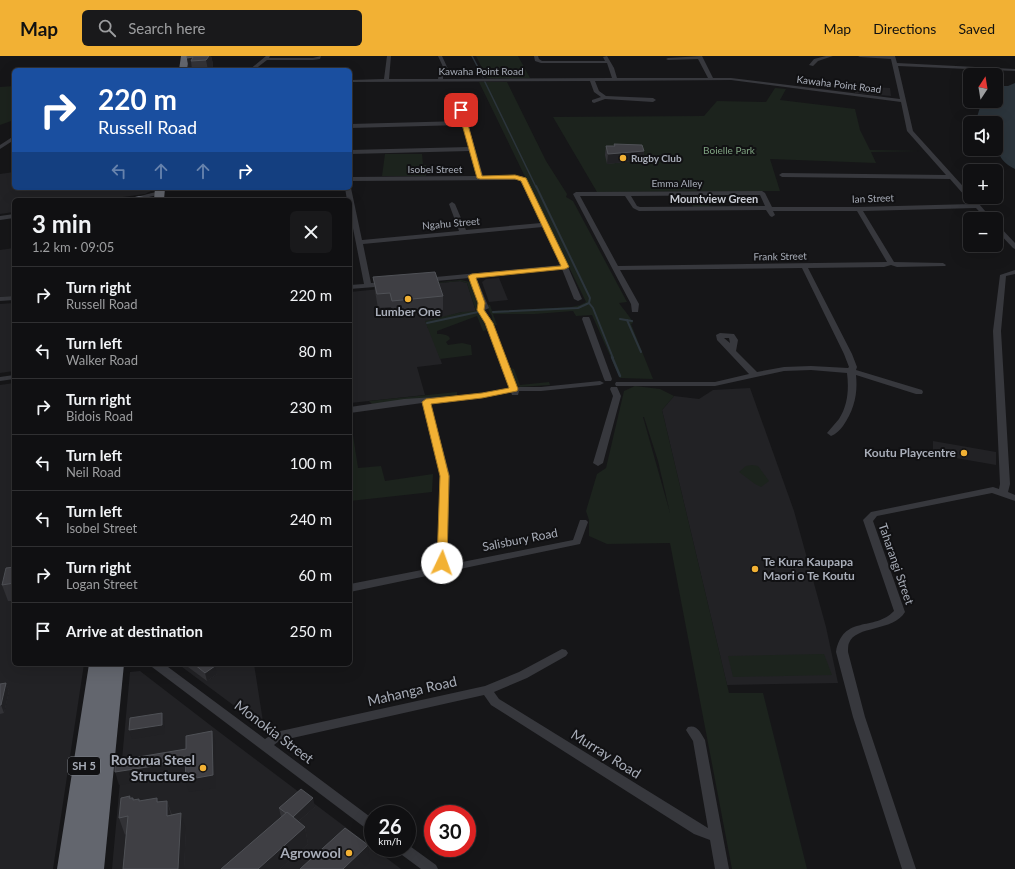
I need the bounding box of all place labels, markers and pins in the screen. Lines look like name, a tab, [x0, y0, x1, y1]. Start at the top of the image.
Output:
pin	[444, 93, 478, 127]
place label: Rugby Club	[631, 152, 682, 164]
marker: Rugby Club	[618, 153, 628, 163]
marker: Lumber One	[403, 294, 413, 304]
place label: Lumber One	[375, 304, 442, 319]
place label: Koutu Playcentre	[864, 445, 957, 460]
marker: Koutu Playcentre	[959, 448, 969, 458]
place label: Te Kura Kaupapa Maori o Te Koutu	[763, 554, 855, 583]
marker: Te Kura Kaupapa Maori o Te Koutu	[750, 564, 760, 574]
place label: Rotorua Steel Structures	[111, 751, 195, 784]
marker: Rotorua Steel Structures	[198, 763, 208, 773]
place label: Agrowool	[279, 844, 341, 861]
marker: Agrowool	[344, 848, 354, 858]

